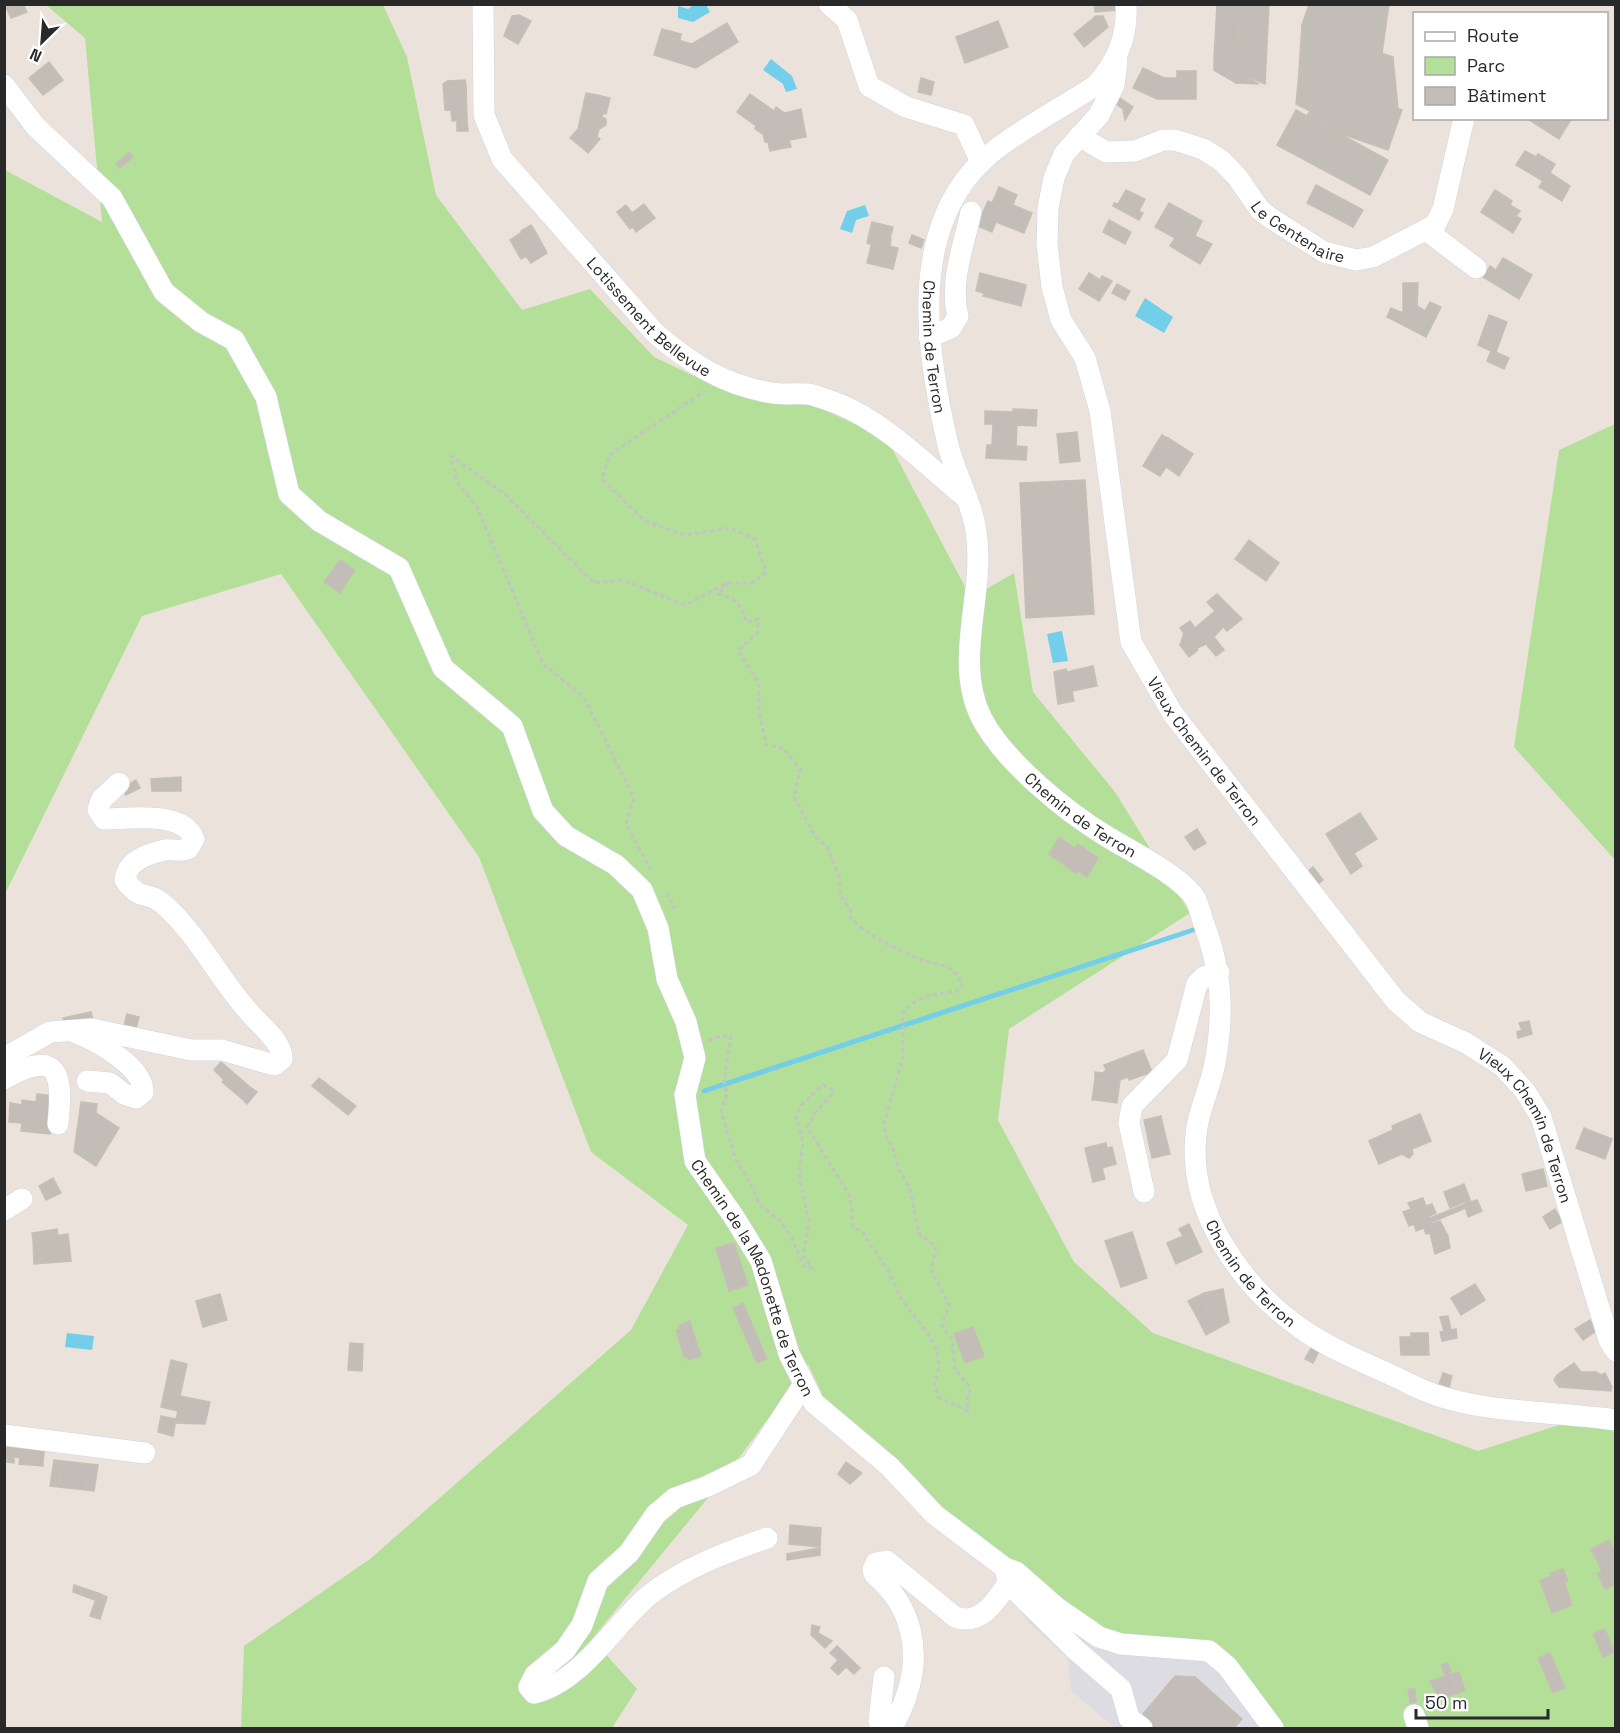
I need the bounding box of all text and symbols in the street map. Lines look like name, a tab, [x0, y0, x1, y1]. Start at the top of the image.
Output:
north arrow	[12, 12, 72, 72]
legend	[1413, 12, 1608, 120]
text: Route	[1467, 24, 1519, 47]
text: N	[27, 43, 45, 67]
text: Parc	[1467, 54, 1505, 77]
text: Bâtiment	[1467, 84, 1547, 107]
street label: Le Centenaire	[1246, 197, 1347, 267]
street label: Lotissement Bellevue	[582, 253, 715, 381]
street label: Chemin de Terron	[918, 280, 951, 415]
street label: Vieux Chemin de Terron	[1143, 673, 1266, 830]
street label: Chemin de Terron	[1020, 768, 1141, 862]
street label: Vieux Chemin de Terron	[1474, 1043, 1577, 1205]
street label: Chemin de la Madonette de Terron	[686, 1155, 819, 1400]
street label: Chemin de Terron	[1201, 1216, 1300, 1332]
scale bar	[1416, 1682, 1548, 1720]
text: 50 m	[1425, 1691, 1467, 1714]

